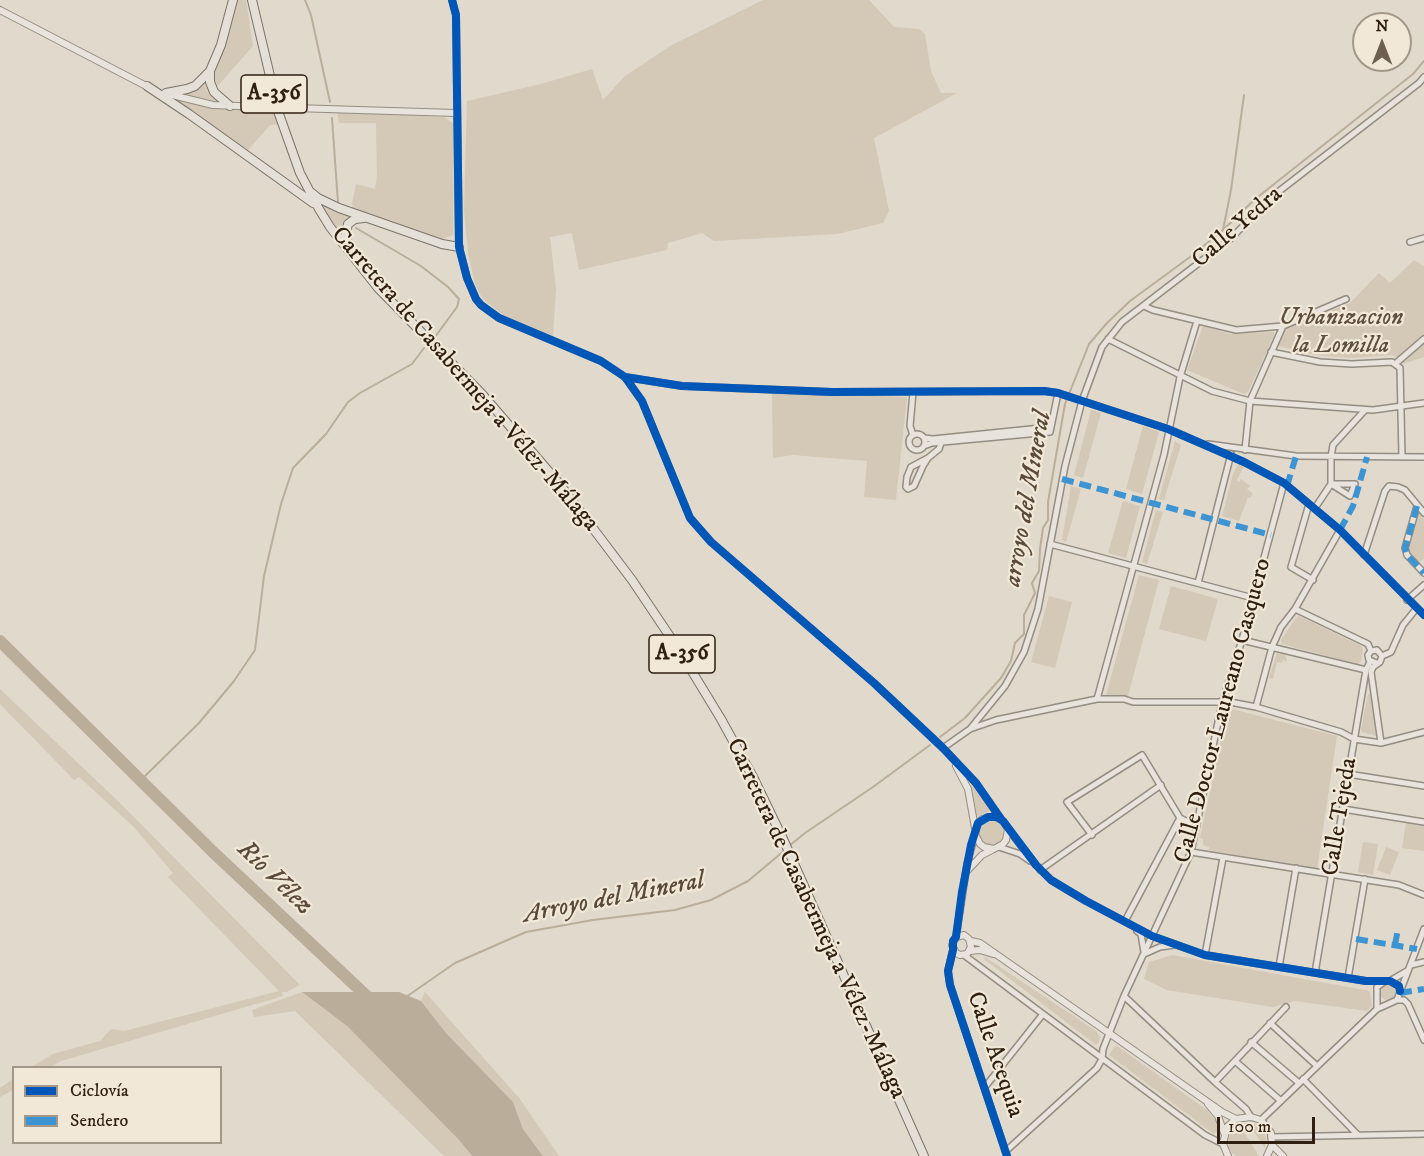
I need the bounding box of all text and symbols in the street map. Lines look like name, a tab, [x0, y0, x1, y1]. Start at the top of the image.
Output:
north arrow	[1352, 12, 1412, 72]
text: N	[1375, 16, 1389, 36]
road number: A-356	[241, 75, 307, 113]
street label: Calle Yedra	[1187, 181, 1289, 275]
street label: Carretera de Casabermeja a Vélez-Málaga	[324, 222, 604, 538]
park label: Urbanizacion la Lomilla	[1279, 305, 1403, 361]
water label: arroyo del Mineral	[998, 409, 1060, 589]
street label: Calle Doctor Laureano Casquero	[1169, 555, 1279, 867]
road number: A-356	[649, 635, 715, 673]
street label: Carretera de Casabermeja a Vélez-Málaga	[719, 734, 911, 1104]
street label: Calle Tejeda	[1317, 756, 1365, 878]
water label: Río Vélez	[229, 835, 319, 923]
water label: Arroyo del Mineral	[521, 866, 707, 932]
street label: Calle Acequia	[959, 988, 1029, 1122]
legend	[12, 1066, 222, 1144]
text: Ciclovía	[70, 1080, 129, 1102]
scale bar	[1220, 1105, 1318, 1143]
text: Sendero	[70, 1110, 128, 1132]
text: 100 m	[1228, 1116, 1271, 1138]

